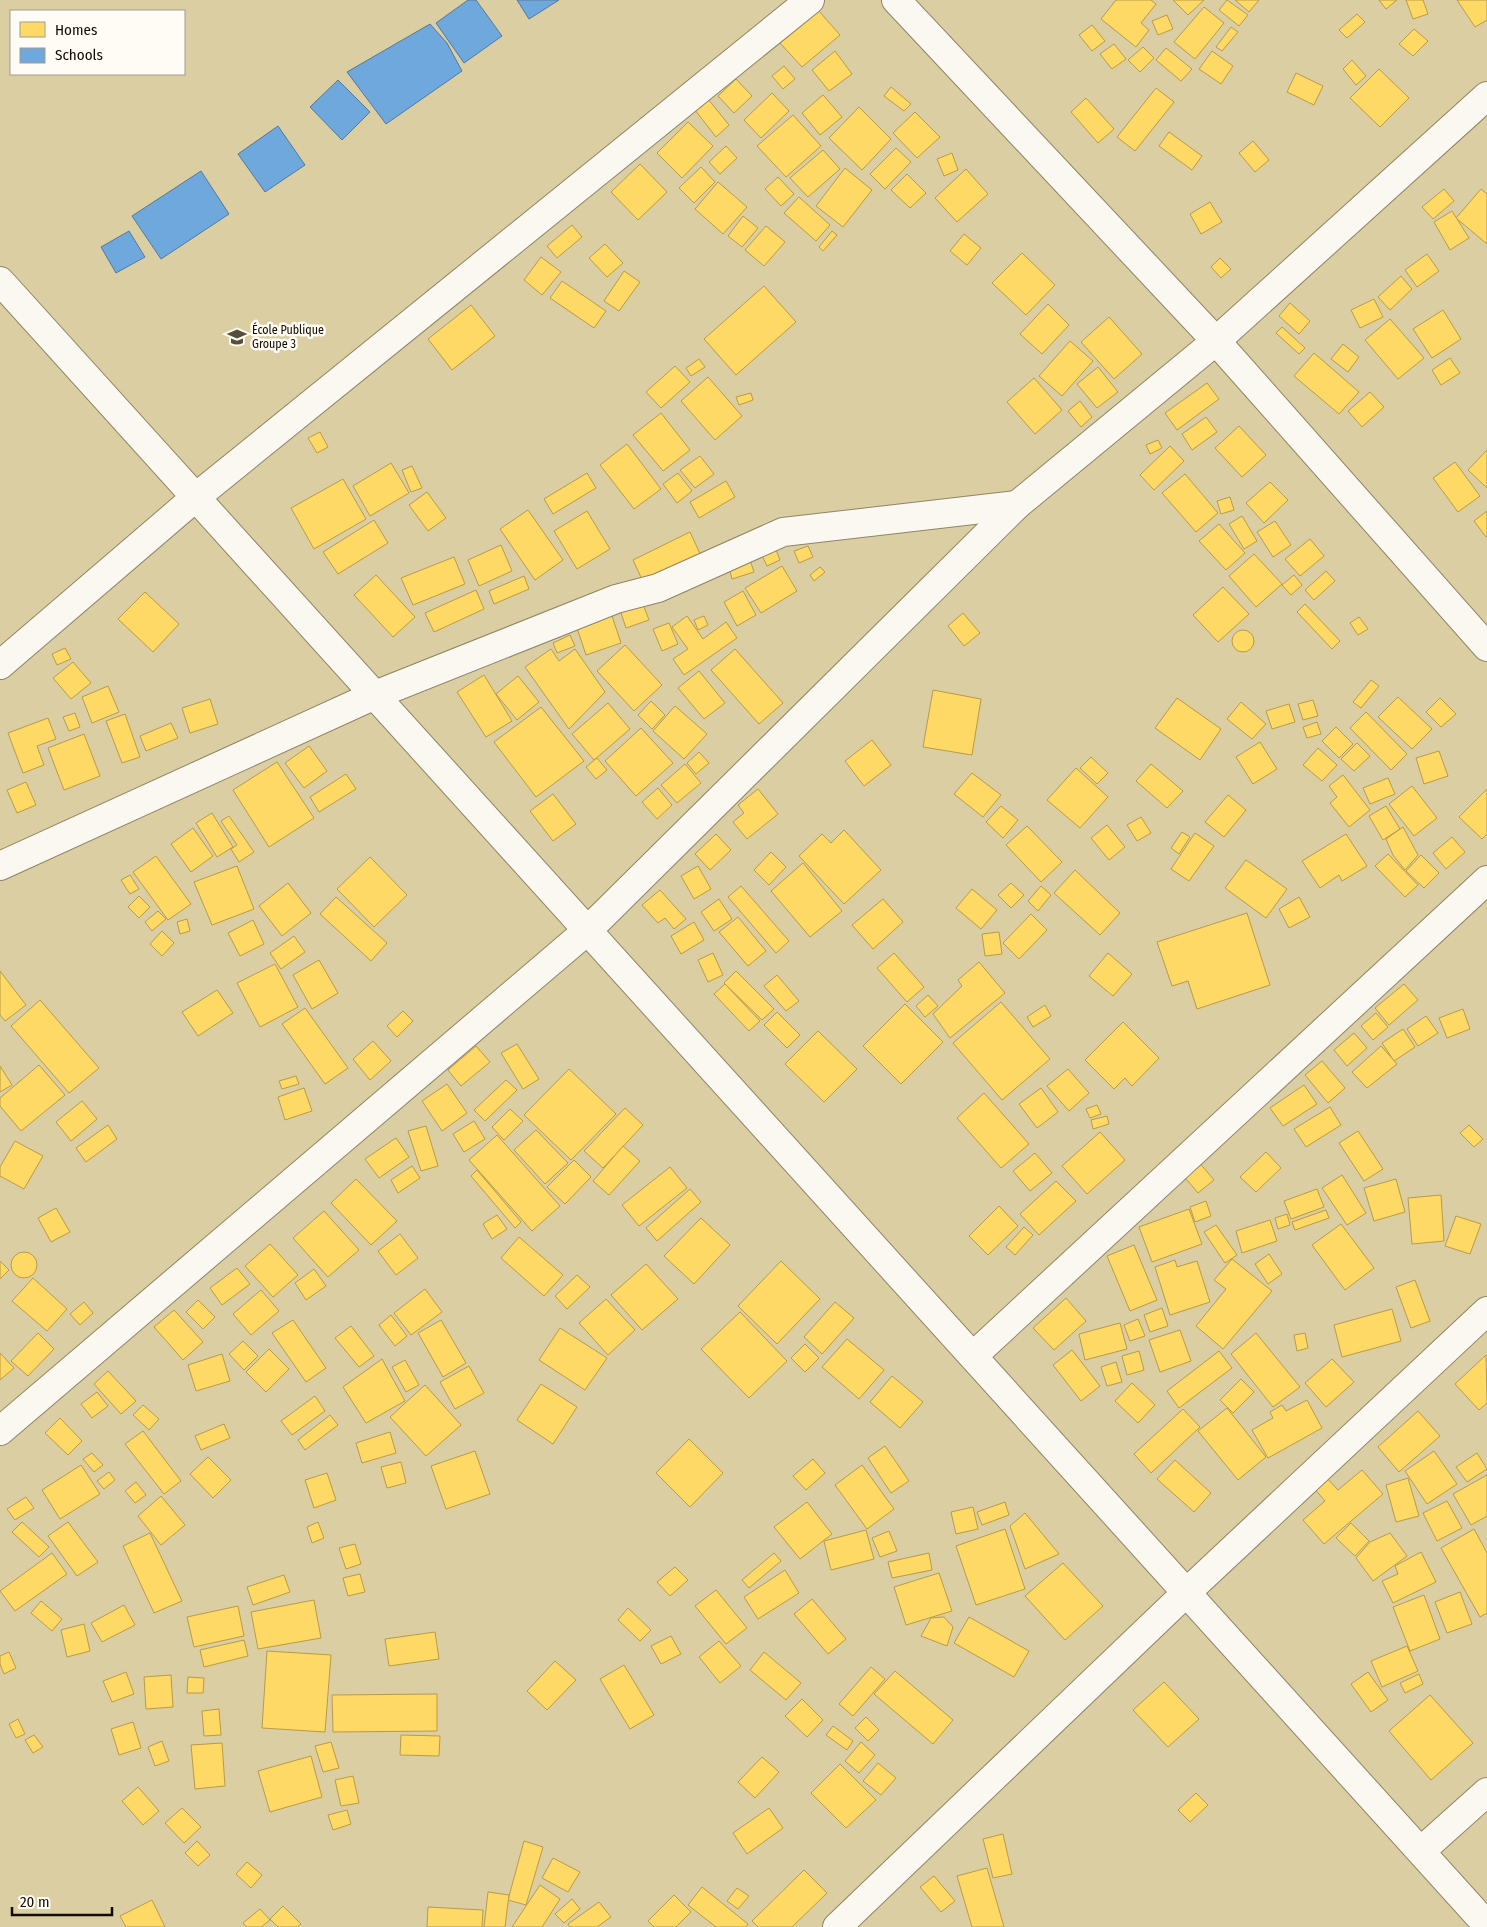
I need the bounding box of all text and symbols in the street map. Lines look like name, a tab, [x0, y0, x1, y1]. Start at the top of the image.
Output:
legend	[10, 10, 185, 75]
text: Homes	[55, 21, 97, 39]
text: Schools	[55, 46, 103, 64]
place label: École Publique Groupe 3	[252, 322, 324, 351]
school or university icon: École Publique Groupe 3	[226, 326, 248, 348]
scale bar	[12, 1884, 112, 1916]
text: 20 m	[20, 1893, 50, 1911]

